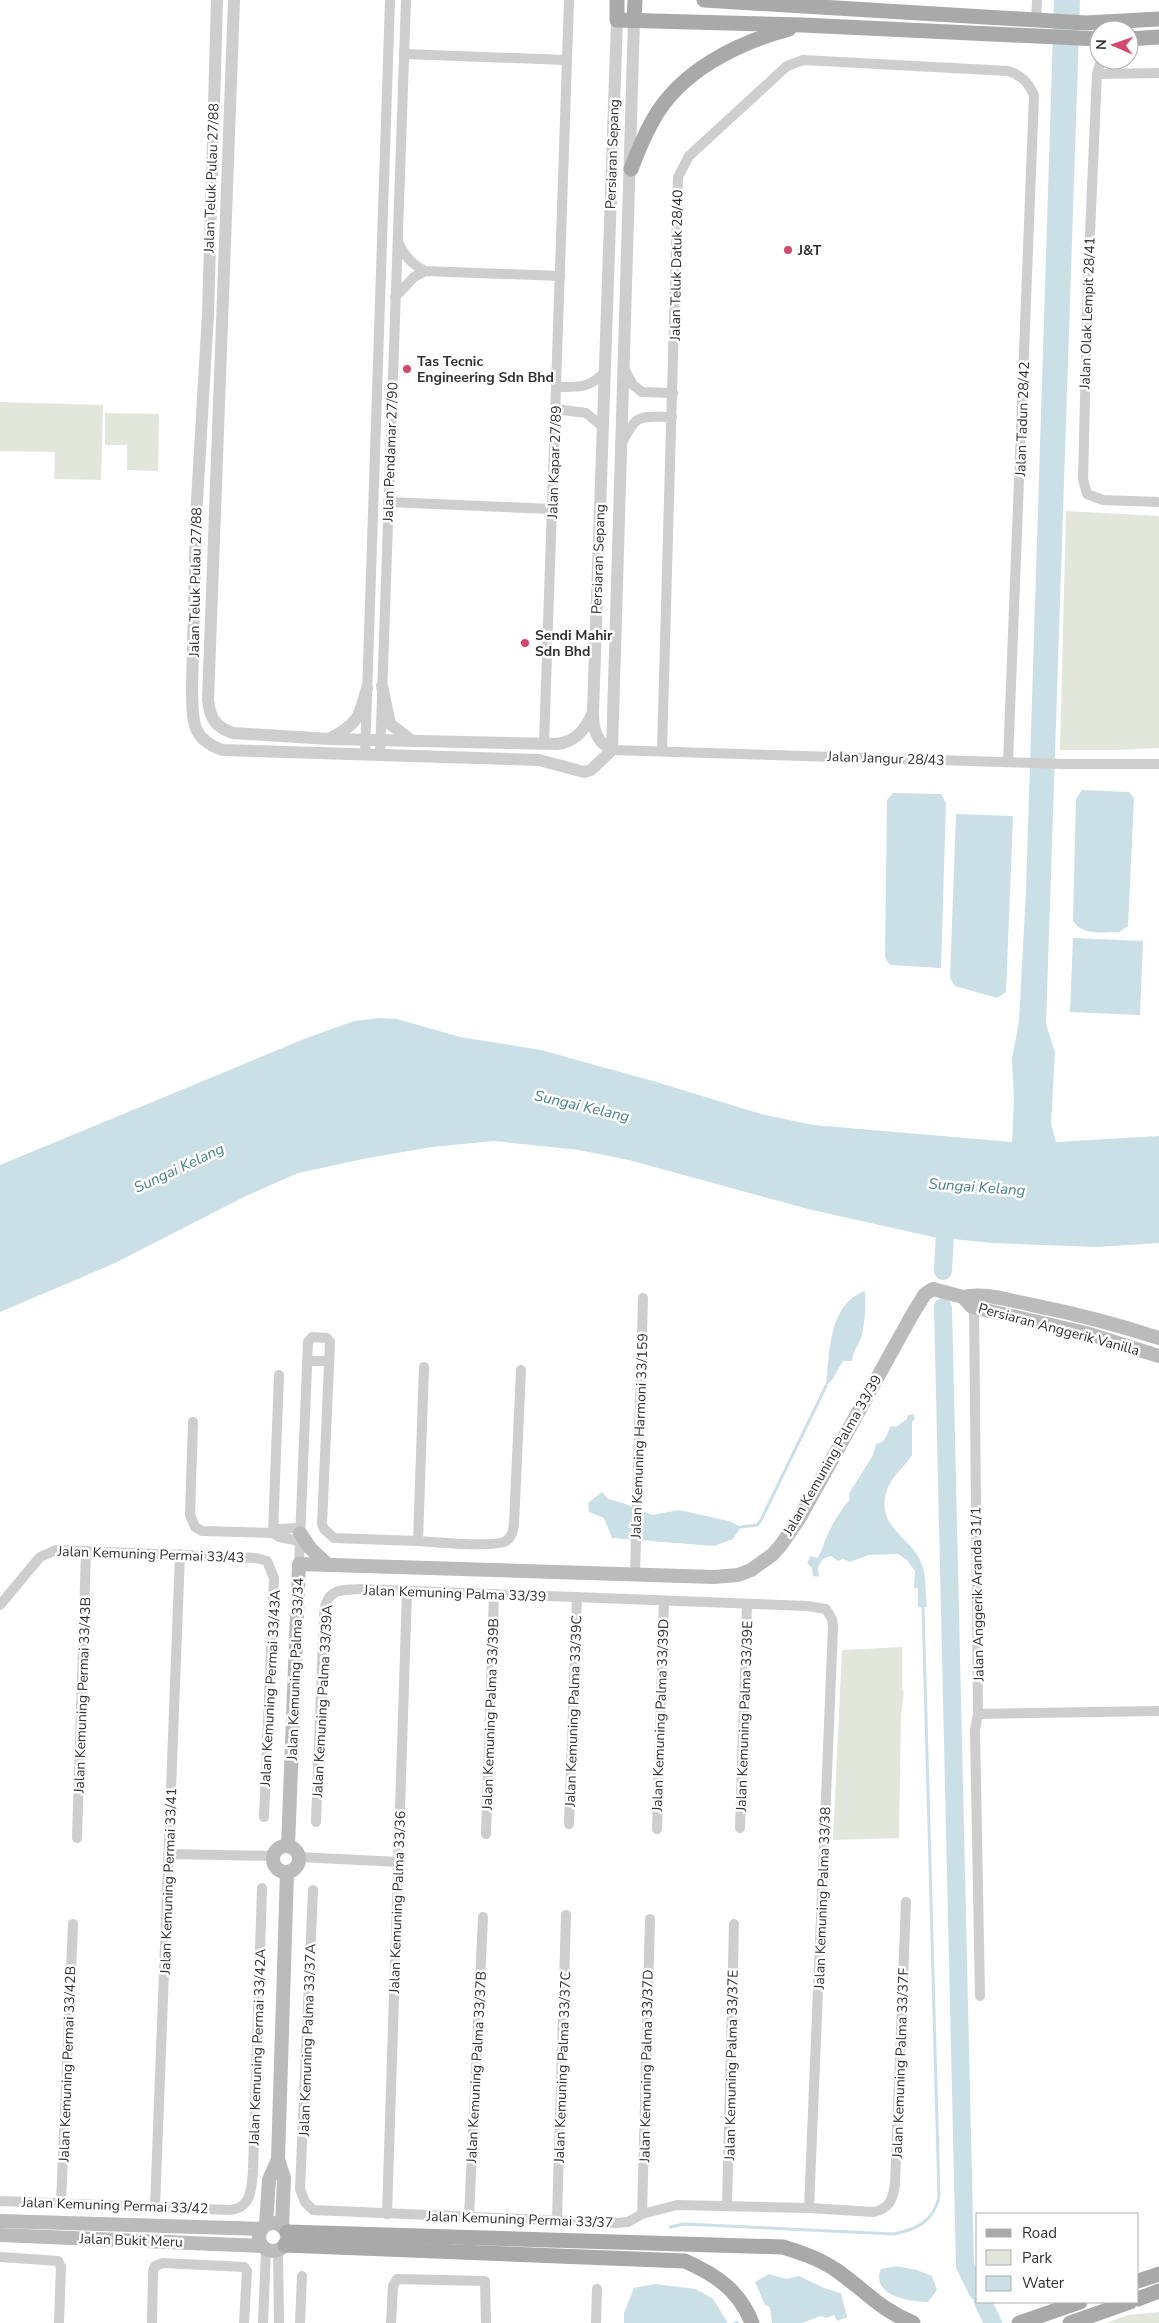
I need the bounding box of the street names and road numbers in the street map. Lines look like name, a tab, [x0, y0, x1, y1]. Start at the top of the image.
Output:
street label: Persiaran Sepang	[601, 99, 624, 209]
street label: Jalan Teluk Pulau 27/88	[199, 103, 224, 254]
street label: Jalan Teluk Datuk 28/40	[666, 189, 687, 342]
street label: Jalan Olak Lempit 28/41	[1075, 237, 1100, 391]
street label: Jalan Tadun 28/42	[1011, 361, 1034, 478]
street label: Jalan Pendamar 27/90	[379, 382, 402, 523]
street label: Jalan Kapar 27/89	[543, 405, 566, 520]
street label: Persiaran Sepang	[587, 504, 610, 614]
street label: Jalan Teluk Pulau 27/88	[185, 507, 206, 658]
street label: Jalan Jangur 28/43	[826, 747, 945, 770]
street label: Persiaran Anggerik Vanilla	[976, 1299, 1142, 1360]
street label: Jalan Kemuning Harmoni 33/159	[626, 1333, 653, 1540]
street label: Jalan Kemuning Palma 33/39	[778, 1371, 886, 1540]
street label: Jalan Anggerik Aranda 31/1	[966, 1506, 989, 1683]
street label: Jalan Kemuning Permai 33/43	[56, 1542, 245, 1567]
street label: Jalan Kemuning Palma 33/34	[283, 1577, 308, 1762]
street label: Jalan Kemuning Palma 33/39	[362, 1581, 547, 1606]
street label: Jalan Kemuning Permai 33/43A	[256, 1589, 285, 1788]
street label: Jalan Kemuning Permai 33/43B	[70, 1597, 95, 1794]
street label: Jalan Kemuning Palma 33/39A	[308, 1604, 337, 1799]
street label: Jalan Kemuning Palma 33/39C	[561, 1615, 586, 1808]
street label: Jalan Kemuning Palma 33/39B	[478, 1618, 503, 1811]
street label: Jalan Kemuning Palma 33/39D	[648, 1618, 673, 1813]
street label: Jalan Kemuning Palma 33/39E	[732, 1620, 757, 1813]
street label: Jalan Kemuning Permai 33/41	[156, 1787, 181, 1976]
street label: Jalan Kemuning Palma 33/38	[810, 1806, 835, 1991]
street label: Jalan Kemuning Palma 33/36	[385, 1810, 410, 1995]
street label: Jalan Kemuning Palma 33/37A	[295, 1943, 320, 2138]
street label: Jalan Kemuning Permai 33/42A	[245, 1948, 270, 2147]
street label: Jalan Kemuning Permai 33/42B	[55, 1966, 80, 2163]
street label: Jalan Kemuning Palma 33/37F	[888, 1967, 913, 2159]
street label: Jalan Kemuning Palma 33/37D	[635, 1969, 658, 2164]
street label: Jalan Kemuning Palma 33/37E	[720, 1969, 743, 2162]
street label: Jalan Kemuning Palma 33/37B	[462, 1971, 491, 2164]
street label: Jalan Kemuning Palma 33/37C	[550, 1971, 575, 2164]
street label: Jalan Kemuning Permai 33/42	[20, 2193, 209, 2218]
street label: Jalan Kemuning Permai 33/37	[425, 2207, 614, 2232]
street label: Jalan Bukit Meru	[78, 2229, 183, 2252]

